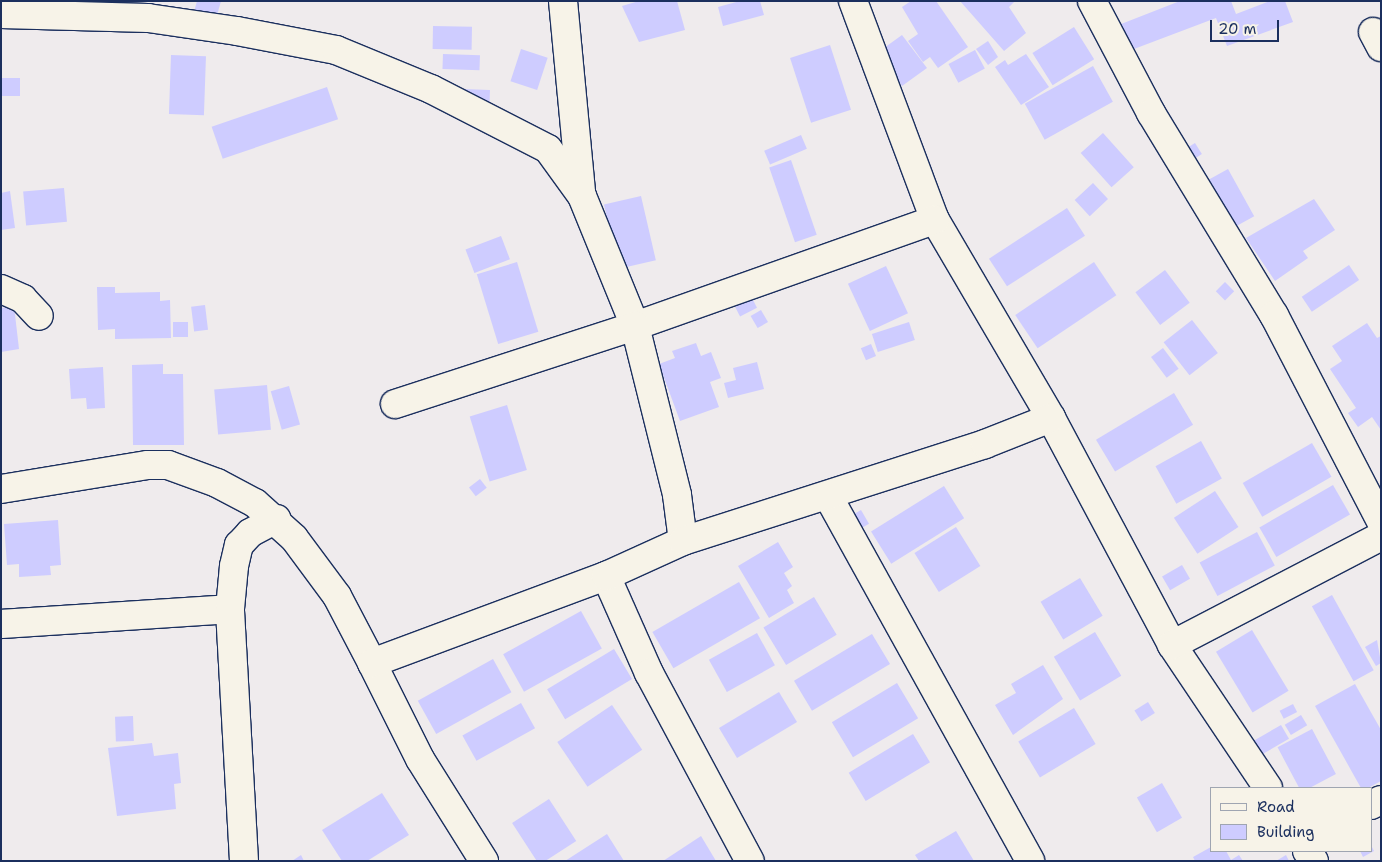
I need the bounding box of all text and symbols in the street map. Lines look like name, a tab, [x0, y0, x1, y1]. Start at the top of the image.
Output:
scale bar	[1212, 10, 1281, 42]
text: 20 m	[1218, 19, 1257, 39]
legend	[1210, 787, 1372, 852]
text: Road	[1257, 797, 1295, 817]
text: Building	[1257, 822, 1314, 842]

